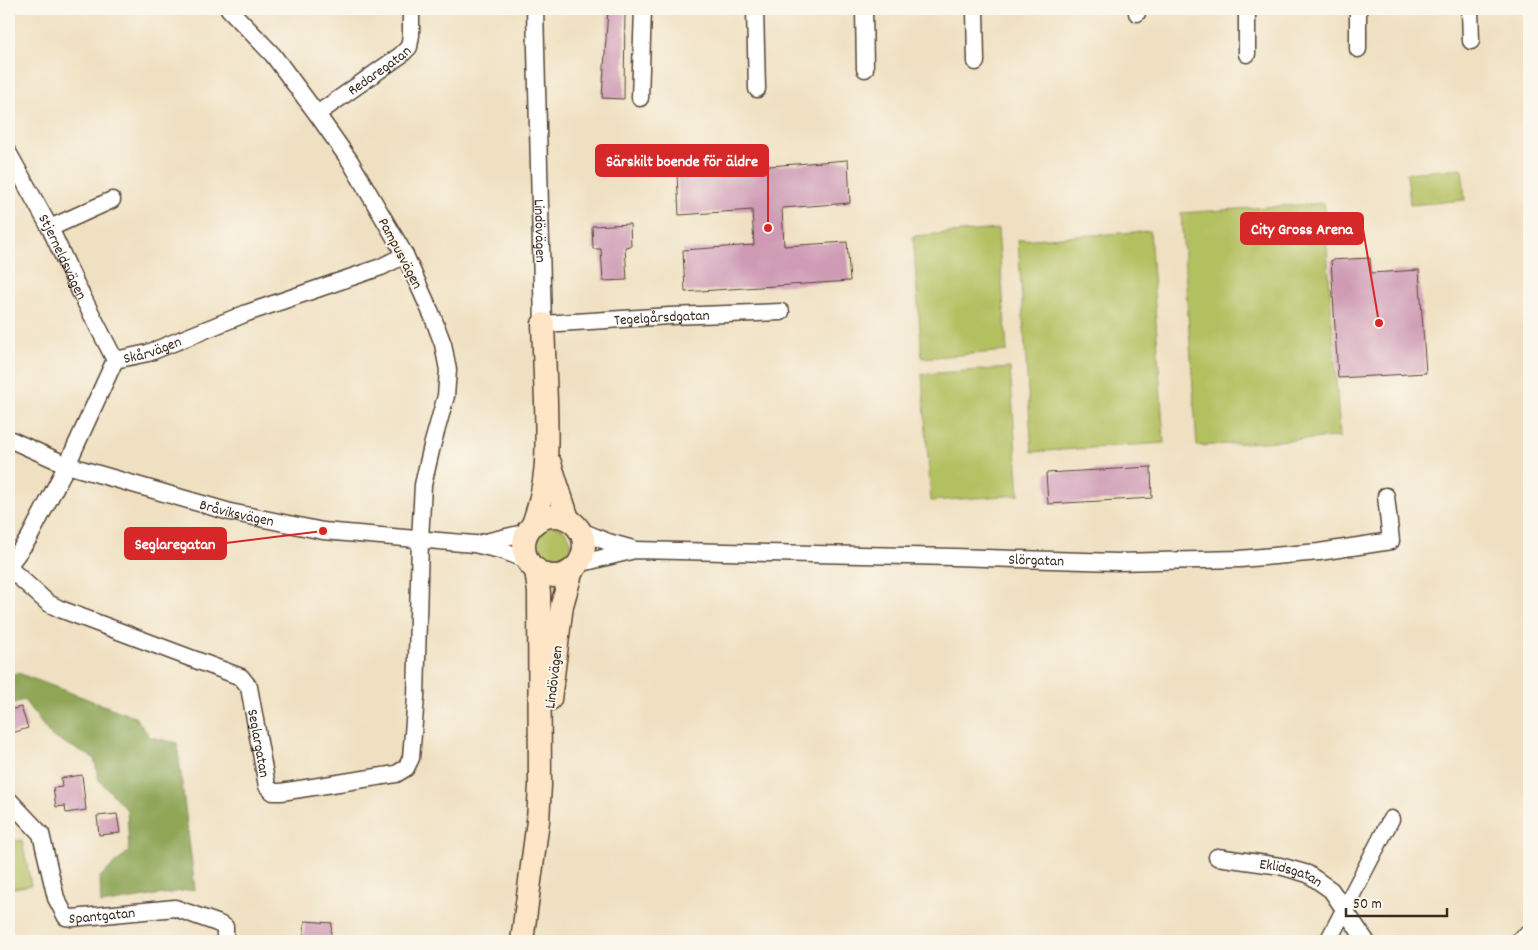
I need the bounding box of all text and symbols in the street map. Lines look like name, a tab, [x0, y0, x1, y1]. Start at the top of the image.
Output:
street label: Redaregatan	[344, 41, 417, 102]
callout: Särskilt boende för äldre	[596, 145, 768, 176]
text: Särskilt boende för äldre	[606, 151, 758, 174]
street label: Lindövägen	[527, 199, 550, 263]
street label: Stjerneldsvägen	[31, 211, 91, 304]
callout: City Gross Arena	[1241, 213, 1363, 244]
street label: Pampusvägen	[371, 214, 427, 293]
text: City Gross Arena	[1251, 219, 1354, 242]
street label: Tegelgårsdgatan	[613, 306, 710, 333]
street label: Skårvägen	[122, 332, 185, 371]
street label: Bråviksvägen	[197, 495, 276, 534]
callout: Seglaregatan	[125, 528, 226, 559]
text: Seglaregatan	[135, 534, 215, 557]
street label: Slörgatan	[1008, 550, 1064, 573]
street label: Lindövägen	[540, 644, 570, 710]
street label: Seglargatan	[240, 707, 274, 780]
street label: Eklidsgatan	[1258, 854, 1326, 894]
scale bar	[1346, 885, 1447, 917]
text: 50 m	[1353, 894, 1382, 916]
street label: Spantgatan	[67, 903, 136, 931]

